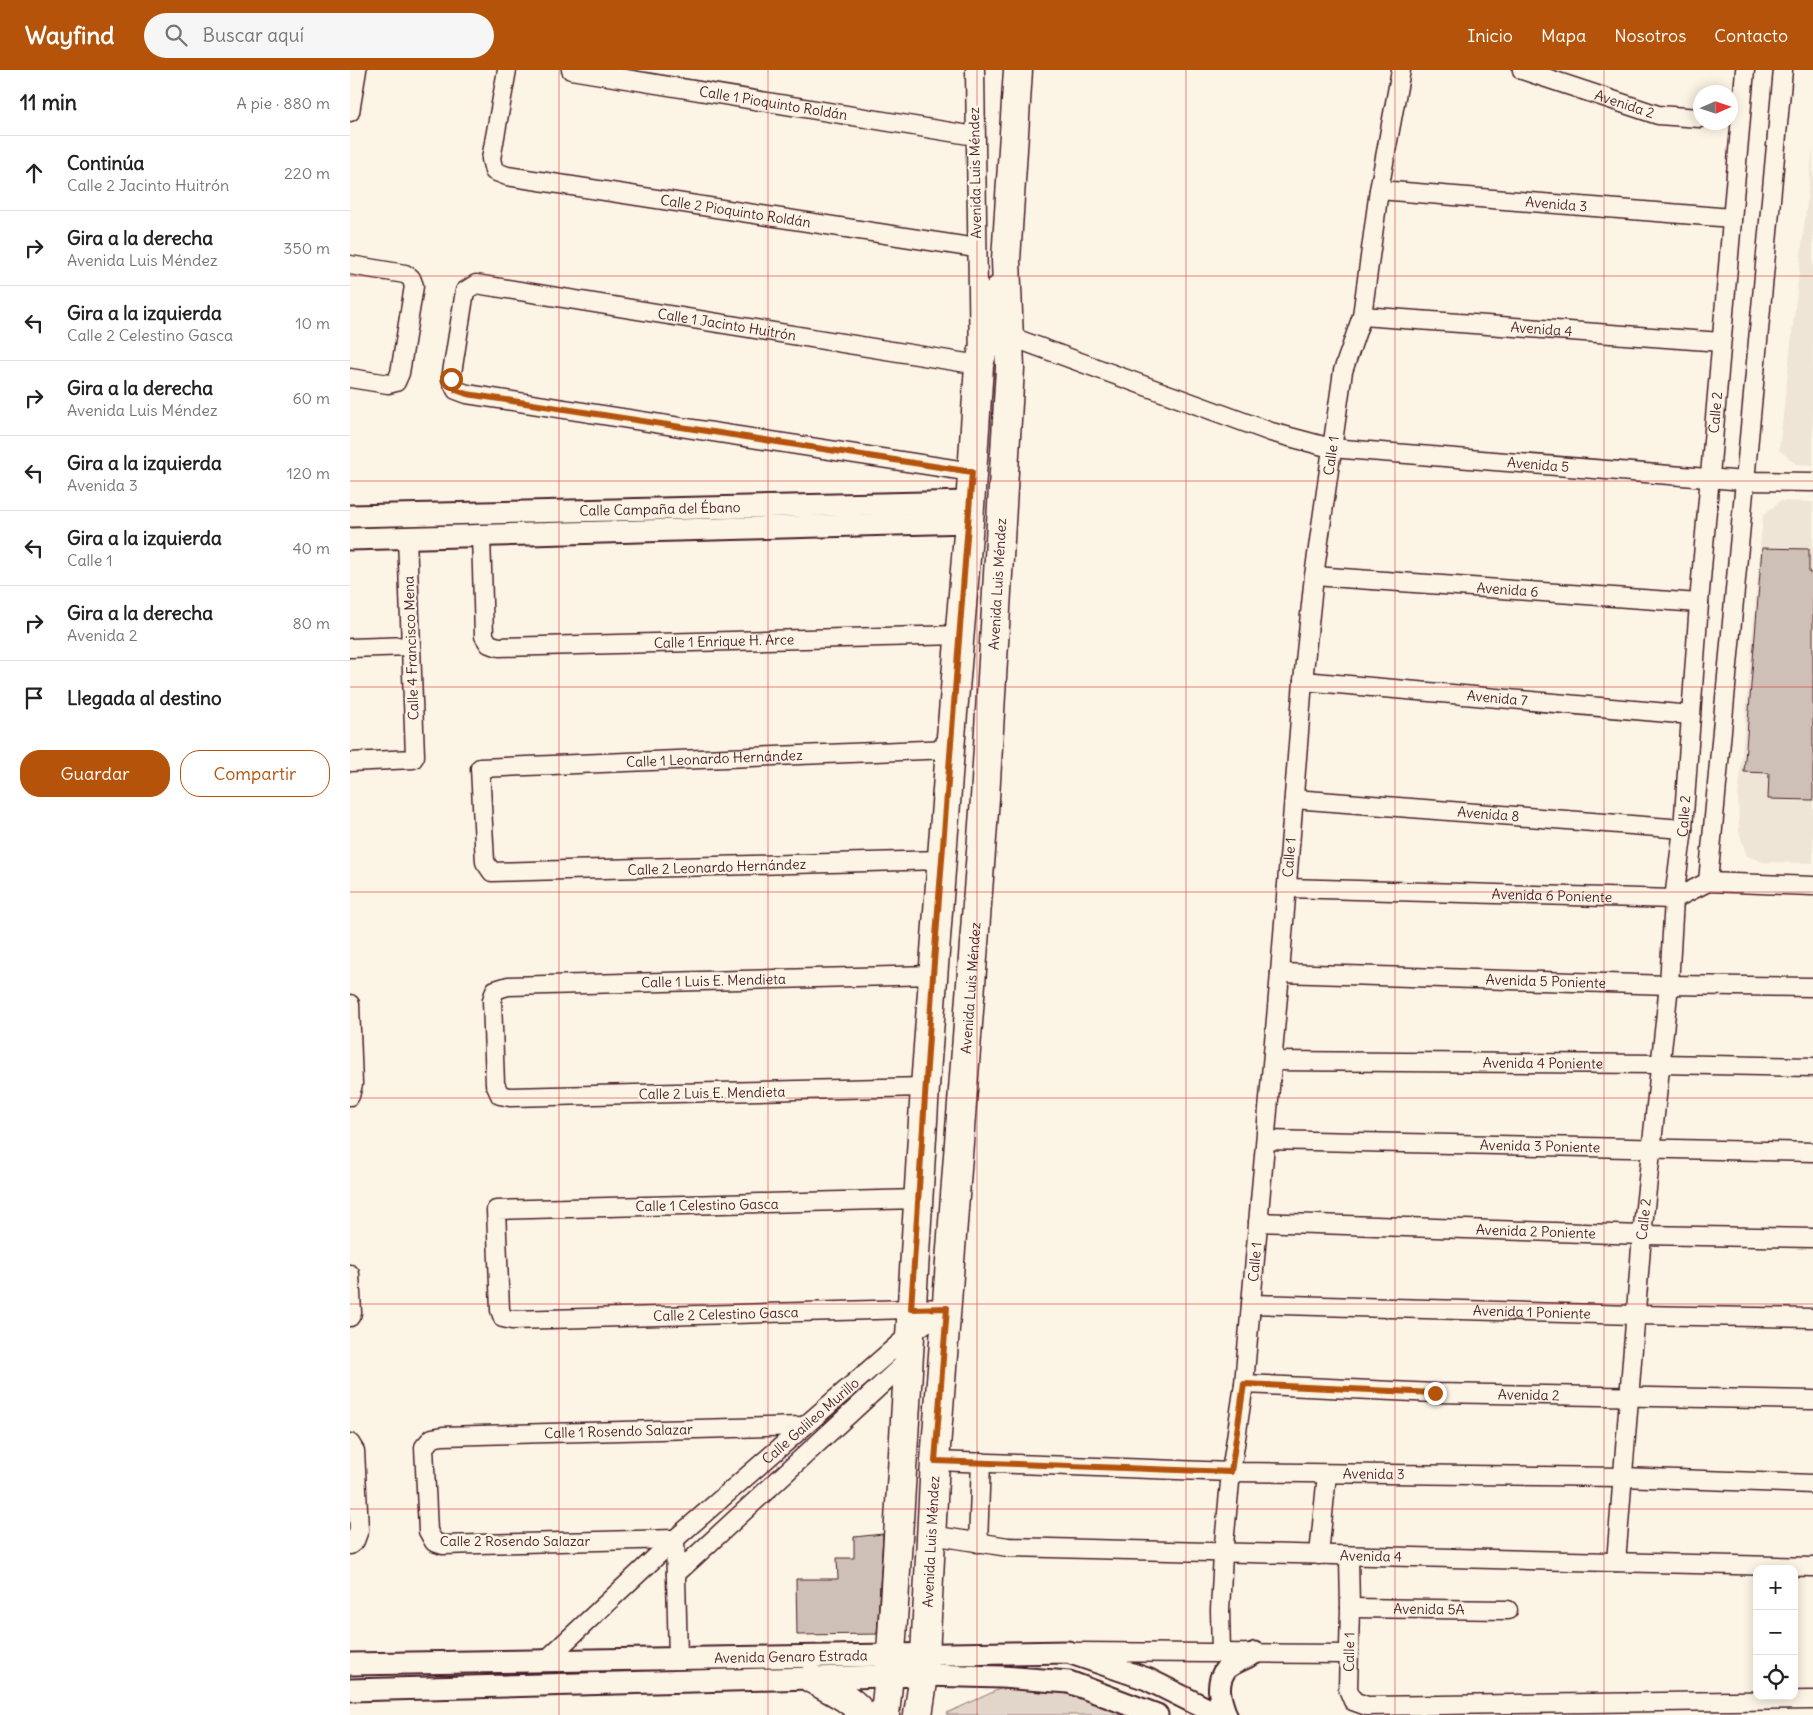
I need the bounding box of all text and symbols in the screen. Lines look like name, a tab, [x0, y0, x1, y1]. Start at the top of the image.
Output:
search box	[144, 13, 494, 58]
text: Wayfind	[25, 20, 114, 50]
icon: search	[162, 21, 190, 49]
text: Buscar aquí	[202, 23, 304, 47]
text: Inicio	[1467, 24, 1513, 47]
text: Mapa	[1541, 24, 1586, 47]
text: Nosotros	[1614, 24, 1686, 47]
text: Contacto	[1714, 24, 1788, 47]
street label: Calle 1 Pioquinto Roldán	[698, 82, 849, 124]
north arrow	[1693, 85, 1738, 130]
street label: Avenida 2	[1592, 86, 1657, 122]
text: 11 min	[20, 89, 77, 116]
text: A pie · 880 m	[237, 93, 330, 113]
street label: Avenida Luis Méndez	[965, 107, 985, 239]
text: Continúa	[67, 151, 144, 175]
icon: ahead	[20, 159, 48, 187]
text: 220 m	[284, 163, 330, 183]
text: Calle 2 Jacinto Huitrón	[67, 175, 229, 195]
street label: Calle 2 Pioquinto Roldán	[659, 191, 812, 232]
street label: Avenida 3	[1525, 193, 1588, 216]
text: Gira a la derecha	[67, 226, 213, 250]
icon: right	[20, 234, 48, 262]
text: 350 m	[283, 238, 330, 258]
text: Avenida Luis Méndez	[67, 250, 218, 270]
text: Gira a la izquierda	[67, 301, 222, 325]
street label: Calle 1 Jacinto Huitrón	[656, 304, 797, 344]
icon: left	[20, 309, 48, 337]
text: 10 m	[295, 313, 330, 333]
street label: Avenida 4	[1510, 318, 1573, 340]
text: Calle 2 Celestino Gasca	[67, 325, 233, 345]
route start	[440, 368, 463, 391]
text: Gira a la derecha	[67, 376, 213, 400]
icon: right	[20, 384, 48, 412]
text: 60 m	[292, 388, 330, 408]
street label: Calle 2	[1705, 390, 1726, 434]
text: Avenida Luis Méndez	[67, 400, 218, 420]
street label: Calle 1	[1319, 435, 1343, 477]
text: Gira a la izquierda	[67, 451, 222, 475]
street label: Avenida 5	[1507, 453, 1570, 476]
icon: left	[20, 459, 48, 487]
text: 120 m	[287, 463, 330, 483]
text: Avenida 3	[67, 475, 138, 495]
street label: Calle Campaña del Ébano	[579, 498, 741, 520]
street label: Avenida Luis Méndez	[985, 517, 1010, 650]
text: Gira a la izquierda	[67, 526, 222, 550]
icon: left	[20, 534, 48, 562]
text: 40 m	[292, 538, 330, 558]
text: Calle 1	[67, 550, 113, 570]
street label: Calle 4 Francisco Mena	[399, 576, 423, 720]
street label: Avenida 6	[1476, 578, 1539, 601]
text: Gira a la derecha	[67, 601, 213, 625]
icon: right	[20, 609, 48, 637]
text: 80 m	[292, 613, 330, 633]
text: Avenida 2	[67, 625, 138, 645]
street label: Calle 1 Enrique H. Arce	[654, 630, 794, 652]
icon: arrive	[20, 684, 48, 712]
text: Llegada al destino	[67, 686, 222, 710]
street label: Avenida 7	[1466, 686, 1529, 710]
street label: Calle 1 Leonardo Hernández	[626, 746, 803, 771]
button: Guardar	[20, 750, 170, 797]
button: Compartir	[180, 750, 330, 797]
street label: Calle 2	[1673, 794, 1694, 838]
street label: Avenida 8	[1457, 803, 1520, 825]
street label: Calle 1	[1279, 837, 1300, 878]
street label: Calle 2 Leonardo Hernández	[627, 855, 807, 879]
street label: Avenida 6 Poniente	[1491, 885, 1612, 906]
street label: Avenida Luis Méndez	[957, 921, 985, 1055]
street label: Calle 1 Luis E. Mendieta	[641, 970, 786, 992]
street label: Avenida 5 Poniente	[1485, 970, 1606, 992]
street label: Avenida 4 Poniente	[1483, 1054, 1603, 1073]
street label: Calle 2 Luis E. Mendieta	[638, 1083, 786, 1103]
street label: Avenida 3 Poniente	[1480, 1136, 1600, 1156]
street label: Calle 1 Celestino Gasca	[635, 1195, 779, 1215]
street label: Calle 2	[1633, 1197, 1655, 1241]
street label: Avenida 2 Poniente	[1476, 1220, 1596, 1242]
street label: Calle 1	[1244, 1241, 1265, 1283]
street label: Avenida 1 Poniente	[1473, 1301, 1591, 1323]
street label: Calle 2 Celestino Gasca	[653, 1303, 799, 1325]
street label: Calle Galileo Murillo	[758, 1374, 863, 1468]
route end	[1424, 1382, 1447, 1405]
street label: Avenida 2	[1498, 1385, 1560, 1404]
street label: Calle 1 Rosendo Salazar	[544, 1420, 693, 1442]
street label: Avenida 3	[1343, 1464, 1405, 1483]
street label: Avenida Luis Méndez	[918, 1475, 943, 1608]
street label: Calle 2 Rosendo Salazar	[440, 1532, 591, 1550]
street label: Avenida 4	[1340, 1546, 1402, 1566]
map controls	[1753, 1565, 1798, 1700]
button: +	[1753, 1565, 1798, 1610]
street label: Avenida 5A	[1393, 1600, 1465, 1618]
button: −	[1753, 1610, 1798, 1655]
street label: Calle 1	[1340, 1632, 1358, 1672]
street label: Avenida Genaro Estrada	[714, 1646, 868, 1667]
button: locate	[1753, 1655, 1798, 1700]

